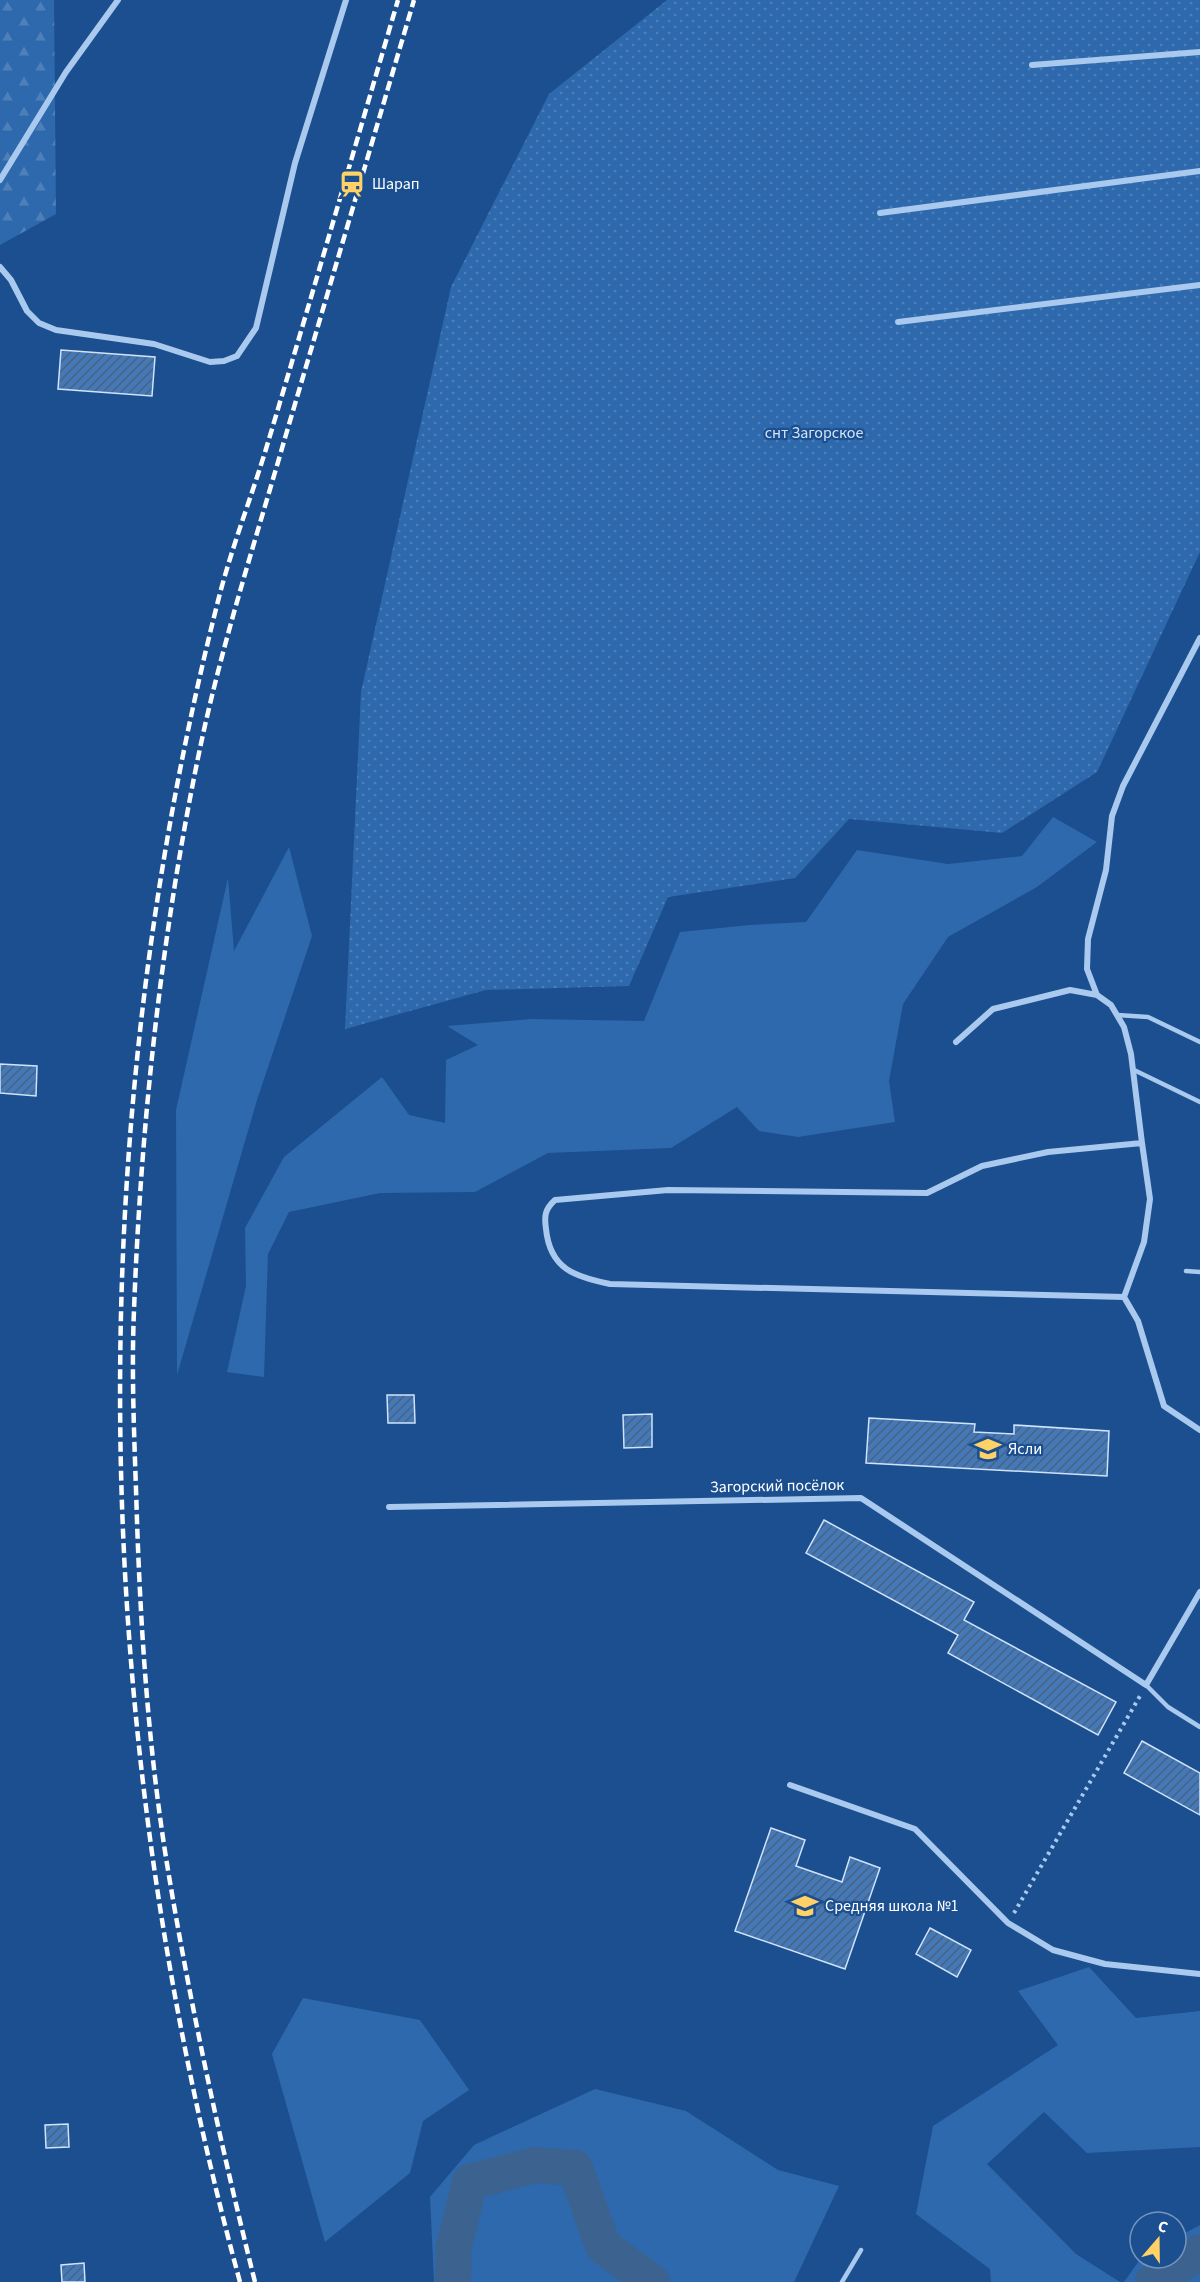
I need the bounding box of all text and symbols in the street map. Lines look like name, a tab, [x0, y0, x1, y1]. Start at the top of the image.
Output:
station icon: Шарап	[337, 169, 367, 199]
place label: Шарап	[372, 173, 420, 195]
park label: снт Загорское	[765, 422, 863, 444]
school or university icon: Ясли	[973, 1434, 1003, 1464]
place label: Ясли	[1008, 1438, 1042, 1460]
street label: Загорский посёлок	[710, 1474, 844, 1498]
school or university icon: Средняя школа №1	[790, 1891, 820, 1921]
place label: Средняя школа №1	[825, 1895, 958, 1917]
north arrow	[1128, 2210, 1188, 2270]
text: С	[1155, 2215, 1171, 2239]

